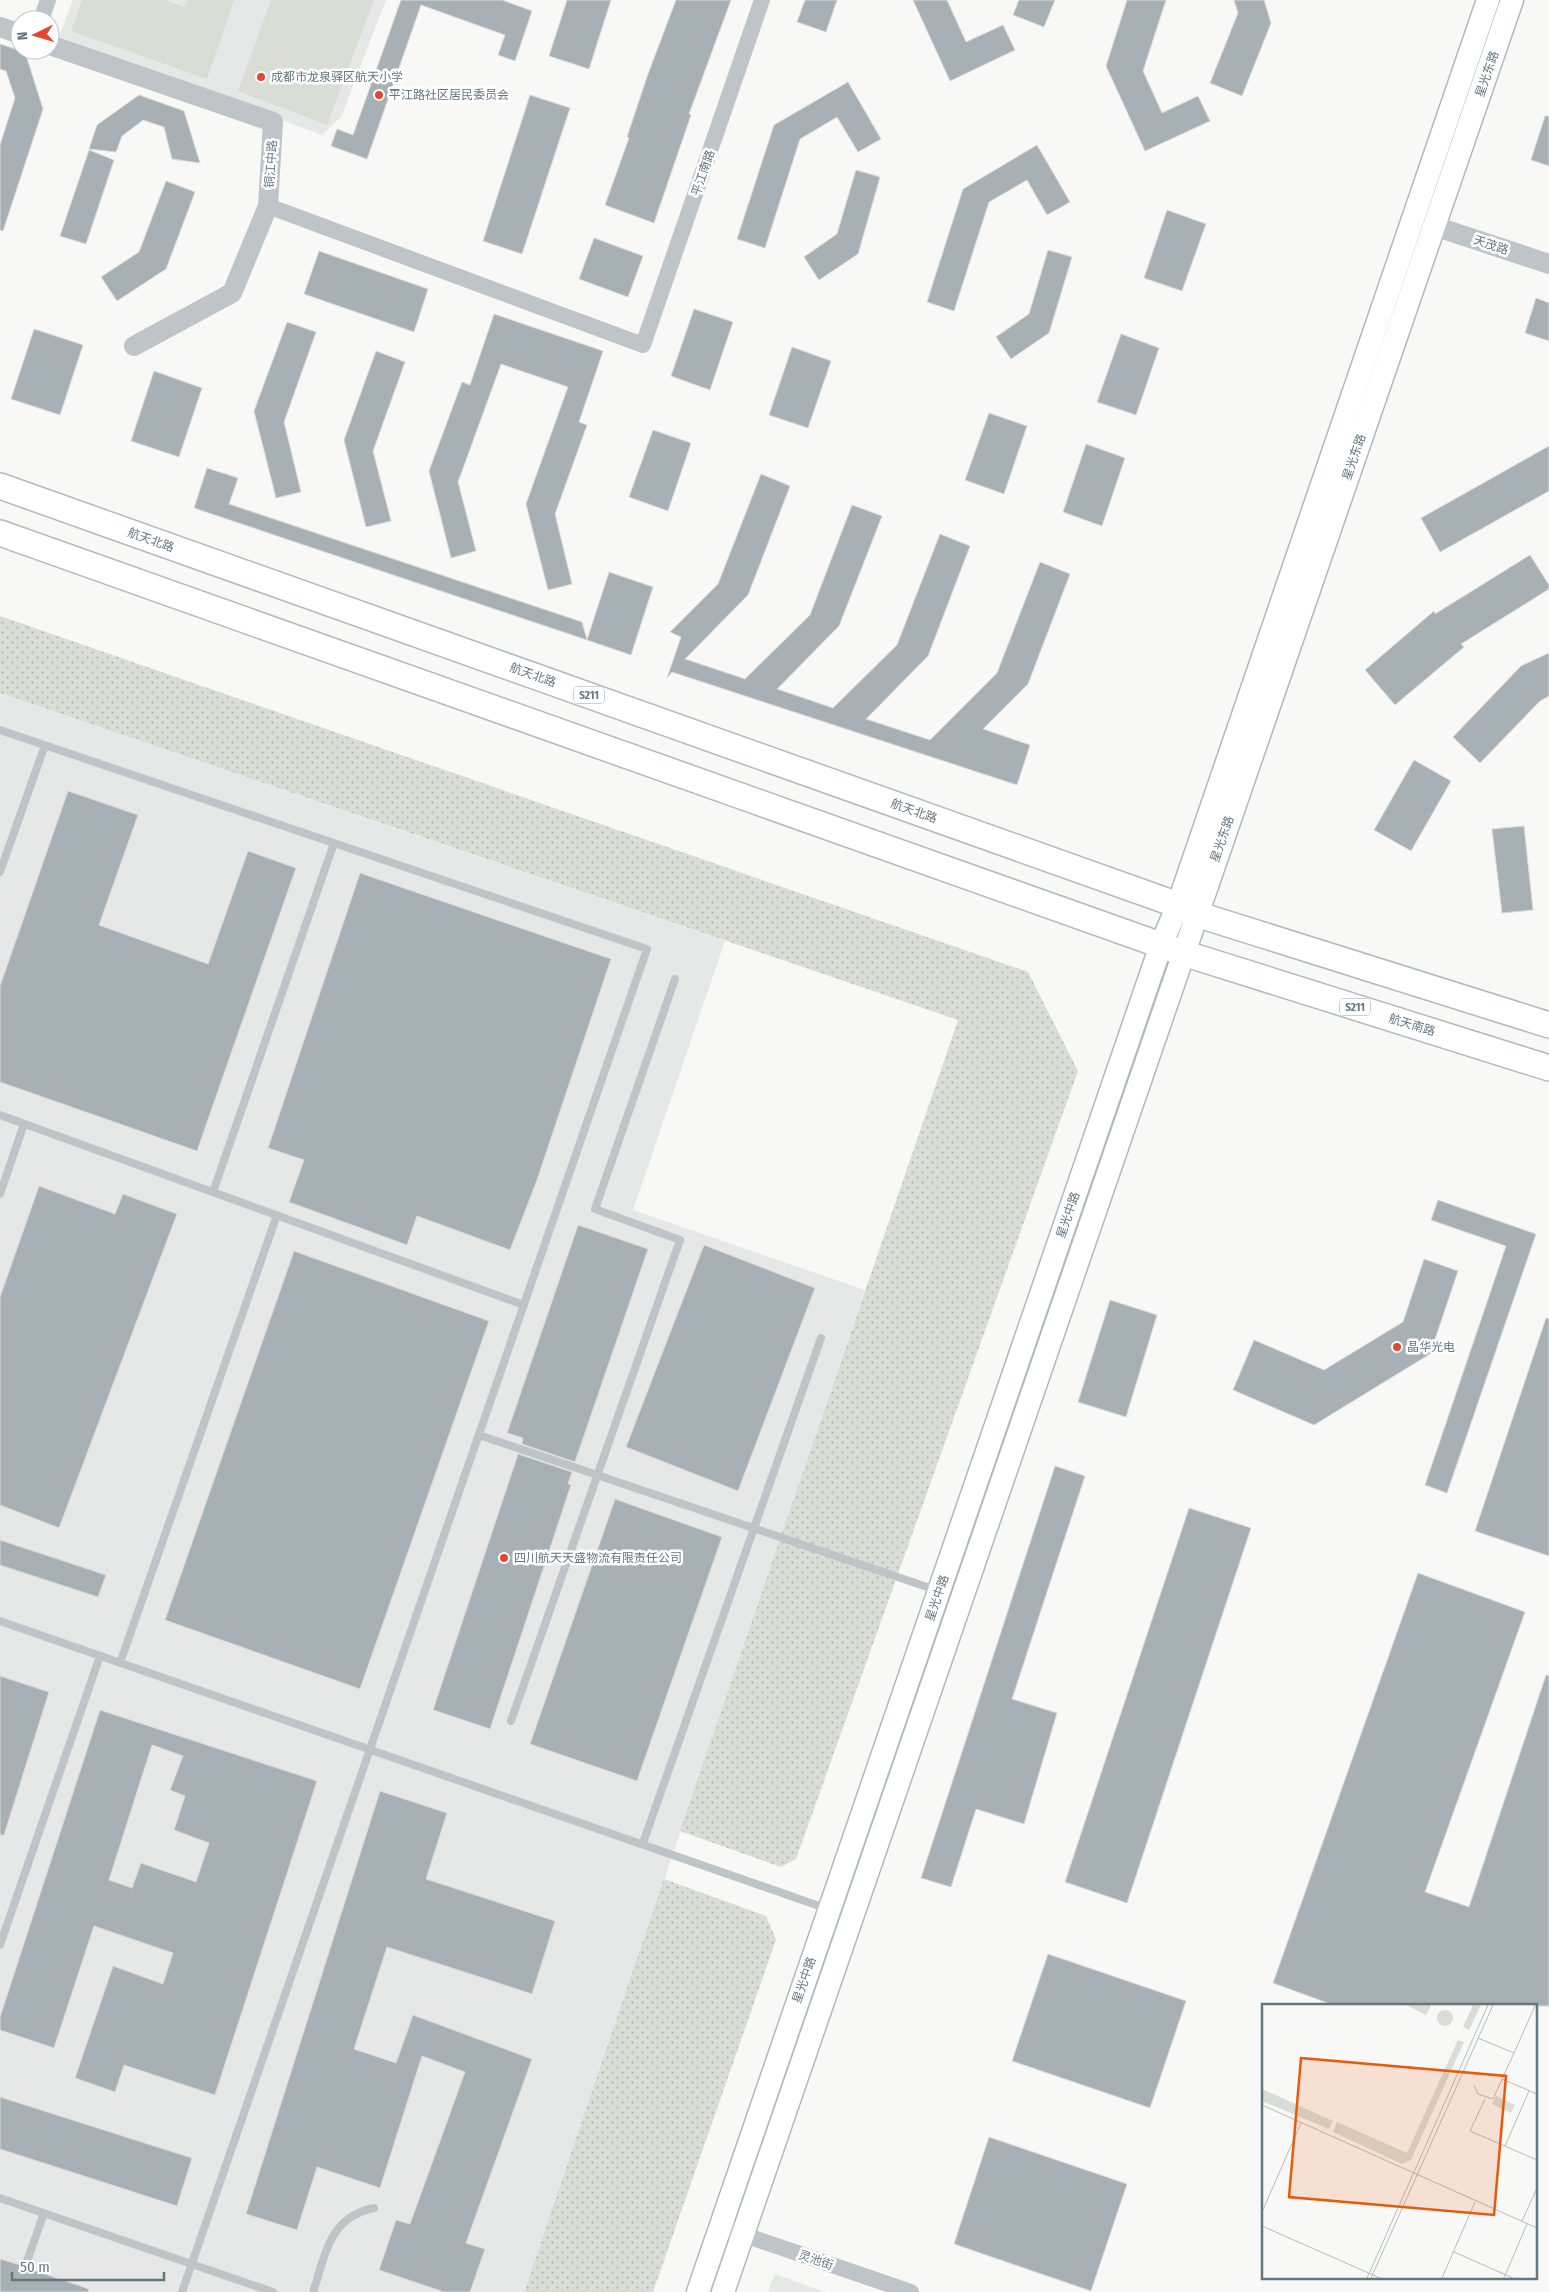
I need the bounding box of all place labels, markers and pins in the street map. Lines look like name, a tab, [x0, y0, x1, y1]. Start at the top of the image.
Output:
place label: 成都市龙泉驿区航天小学	[271, 70, 403, 84]
marker: 成都市龙泉驿区航天小学	[255, 71, 267, 83]
place label: 平江路社区居民委员会	[389, 88, 509, 102]
marker: 平江路社区居民委员会	[373, 89, 385, 101]
place label: 晶华光电	[1407, 1340, 1455, 1354]
marker: 晶华光电	[1391, 1341, 1403, 1353]
place label: 四川航天天盛物流有限责任公司	[514, 1551, 682, 1565]
marker: 四川航天天盛物流有限责任公司	[498, 1552, 510, 1564]

